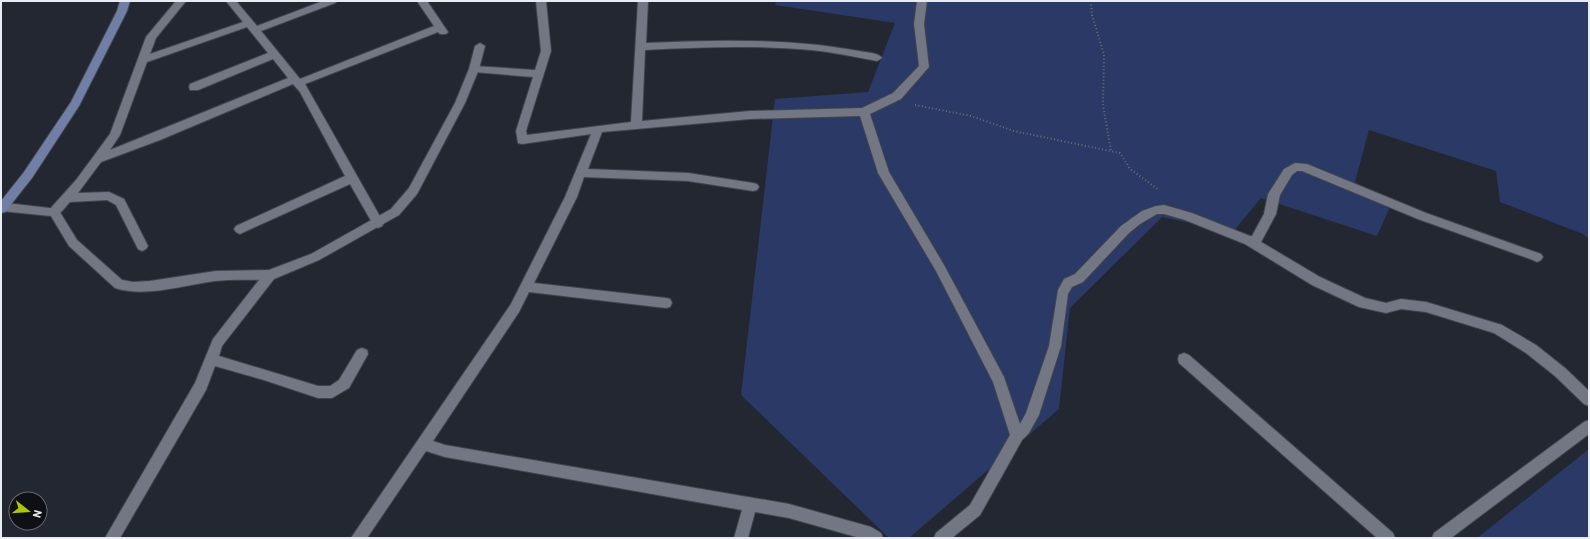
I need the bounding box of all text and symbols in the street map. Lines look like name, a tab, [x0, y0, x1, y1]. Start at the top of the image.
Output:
north arrow	[8, 491, 48, 531]
text: N	[31, 509, 45, 519]

